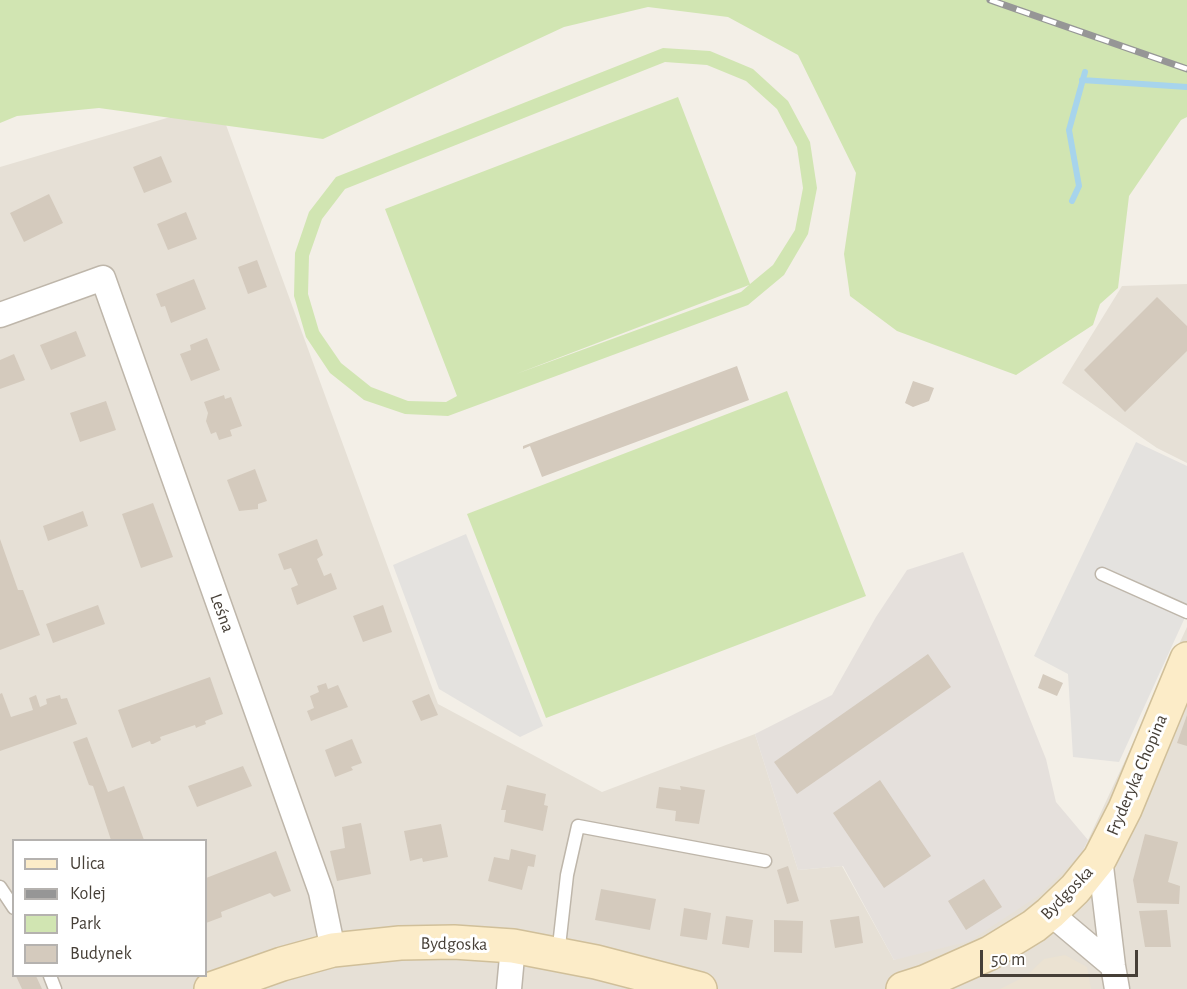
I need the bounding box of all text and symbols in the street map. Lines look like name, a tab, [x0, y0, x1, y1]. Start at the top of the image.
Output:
street label: Leśna	[205, 591, 239, 635]
street label: Fryderyka Chopina	[1102, 711, 1172, 839]
legend	[12, 839, 207, 977]
text: Ulica	[70, 855, 105, 873]
street label: Bydgoska	[1036, 861, 1098, 925]
text: Kolej	[70, 885, 106, 903]
text: Park	[70, 915, 101, 933]
street label: Bydgoska	[420, 933, 488, 955]
scale bar	[983, 938, 1140, 976]
text: Budynek	[70, 945, 132, 963]
text: 50 m	[991, 951, 1025, 969]

